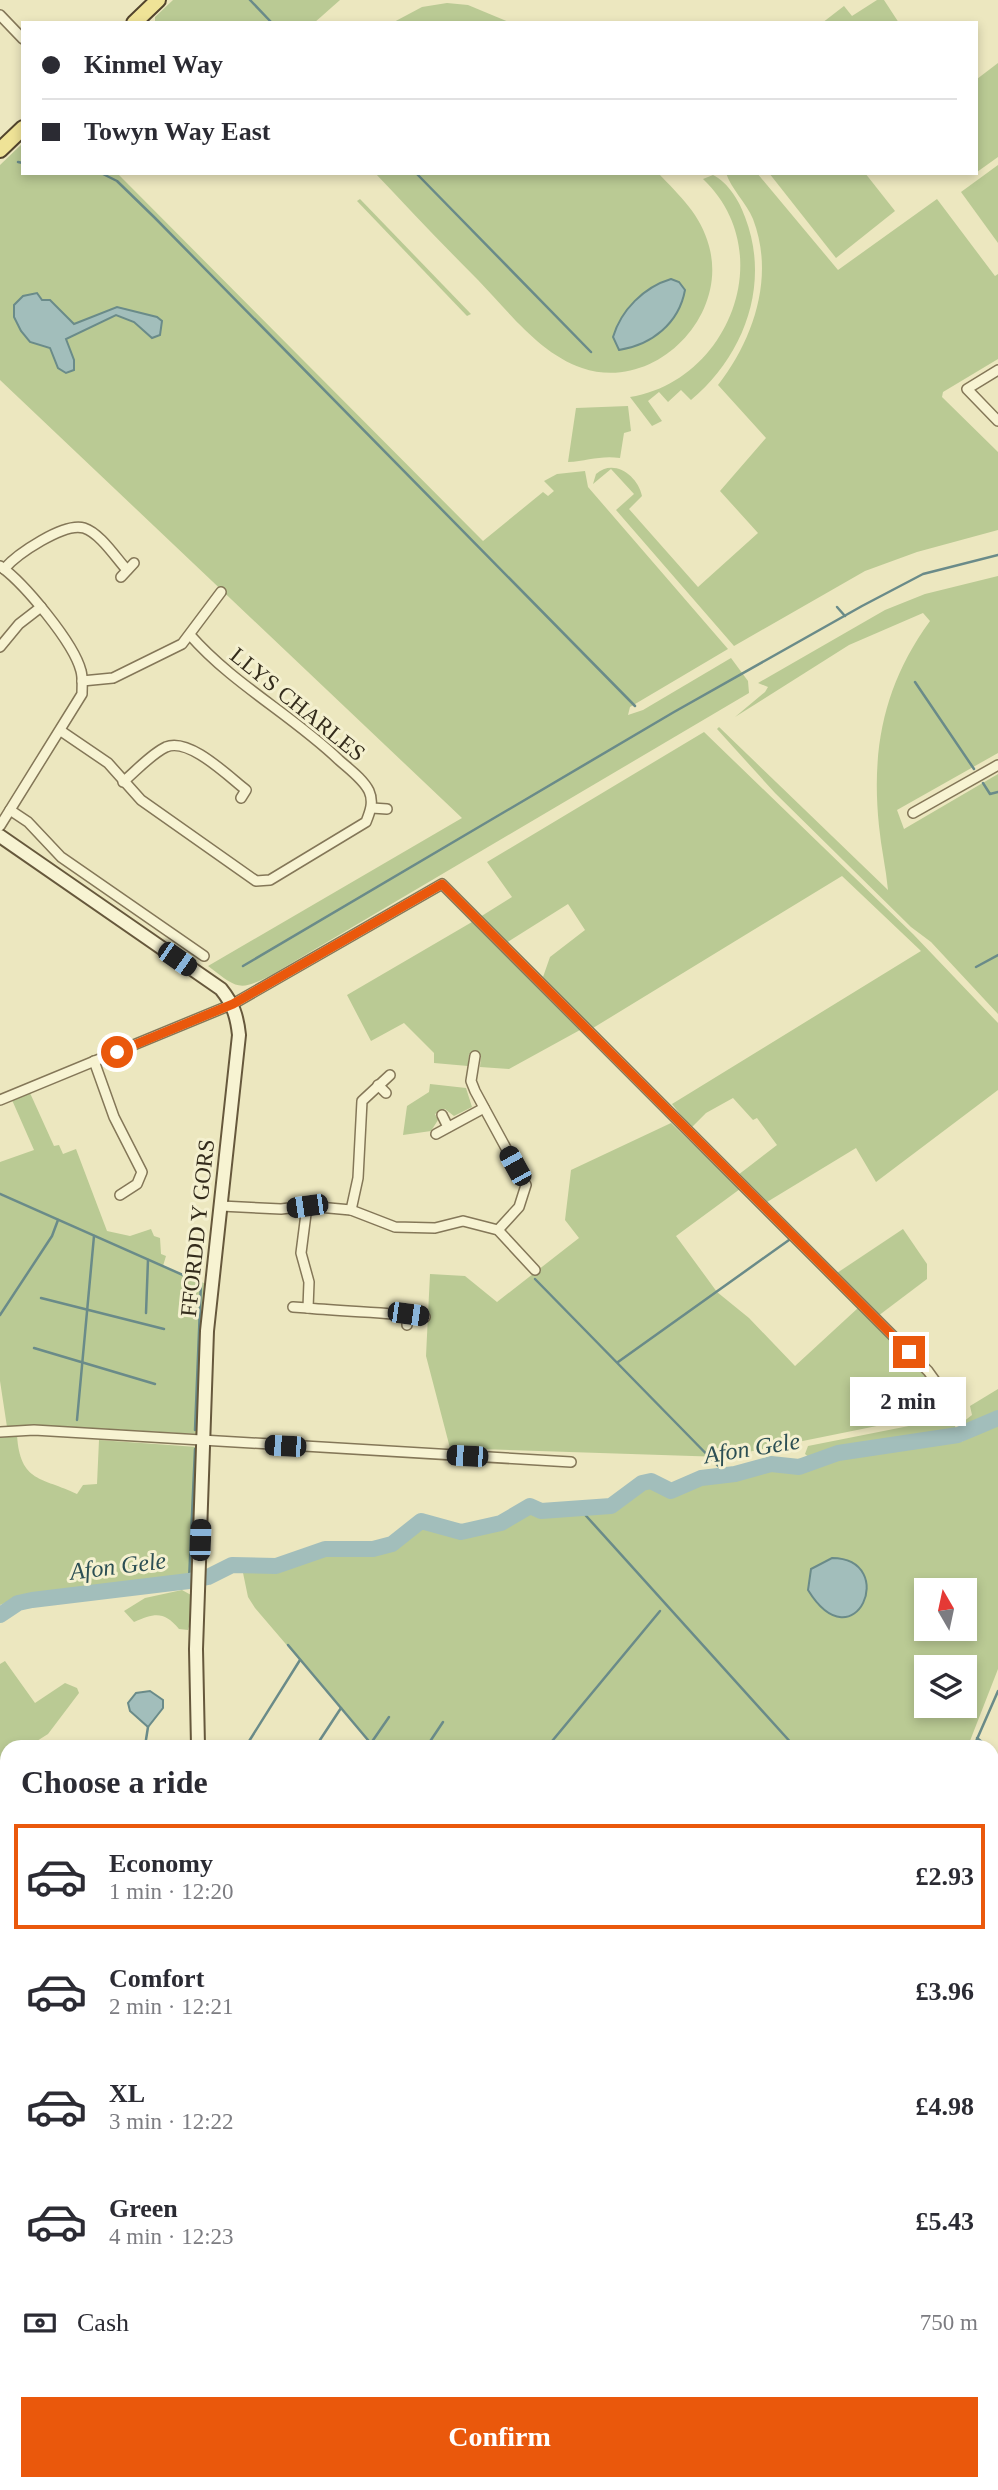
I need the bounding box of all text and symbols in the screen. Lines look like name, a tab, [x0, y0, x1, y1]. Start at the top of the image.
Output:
text: Kinmel Way	[84, 50, 223, 79]
text: Towyn Way East	[84, 117, 270, 146]
street label: LLYS CHARLES	[225, 643, 370, 766]
car	[154, 938, 201, 980]
route start	[101, 1036, 133, 1068]
street label: FFORDD Y GORS	[176, 1138, 219, 1318]
car	[496, 1143, 535, 1189]
car	[285, 1193, 330, 1219]
car	[386, 1301, 431, 1327]
route end	[893, 1336, 925, 1368]
callout: 2 min	[851, 1376, 967, 1426]
text: 2 min	[880, 1389, 936, 1414]
water label: Afon Gele	[700, 1428, 802, 1469]
car	[264, 1434, 307, 1458]
car	[446, 1444, 489, 1468]
car	[189, 1519, 212, 1561]
water label: Afon Gele	[66, 1547, 168, 1585]
north arrow	[914, 1578, 976, 1642]
map controls	[914, 1578, 977, 1718]
button: layers	[914, 1655, 977, 1718]
text: Choose a ride	[21, 1764, 208, 1800]
icon: car	[25, 1845, 88, 1908]
text: Economy	[109, 1849, 213, 1878]
text: £2.93	[916, 1862, 974, 1891]
text: 1 min · 12:20	[109, 1879, 234, 1904]
icon: car	[25, 1960, 88, 2023]
text: Comfort	[109, 1964, 204, 1993]
text: £3.96	[916, 1977, 974, 2006]
text: 2 min · 12:21	[109, 1994, 234, 2019]
icon: car	[25, 2075, 88, 2138]
text: XL	[109, 2079, 145, 2108]
text: £4.98	[916, 2092, 974, 2121]
text: 3 min · 12:22	[109, 2109, 234, 2134]
icon: car	[25, 2190, 88, 2253]
text: Green	[109, 2194, 178, 2223]
text: £5.43	[916, 2207, 974, 2236]
text: 4 min · 12:23	[109, 2224, 234, 2249]
icon: cash	[21, 2304, 59, 2342]
text: Cash	[77, 2308, 129, 2337]
text: 750 m	[920, 2310, 978, 2335]
button: Confirm	[21, 2397, 978, 2477]

